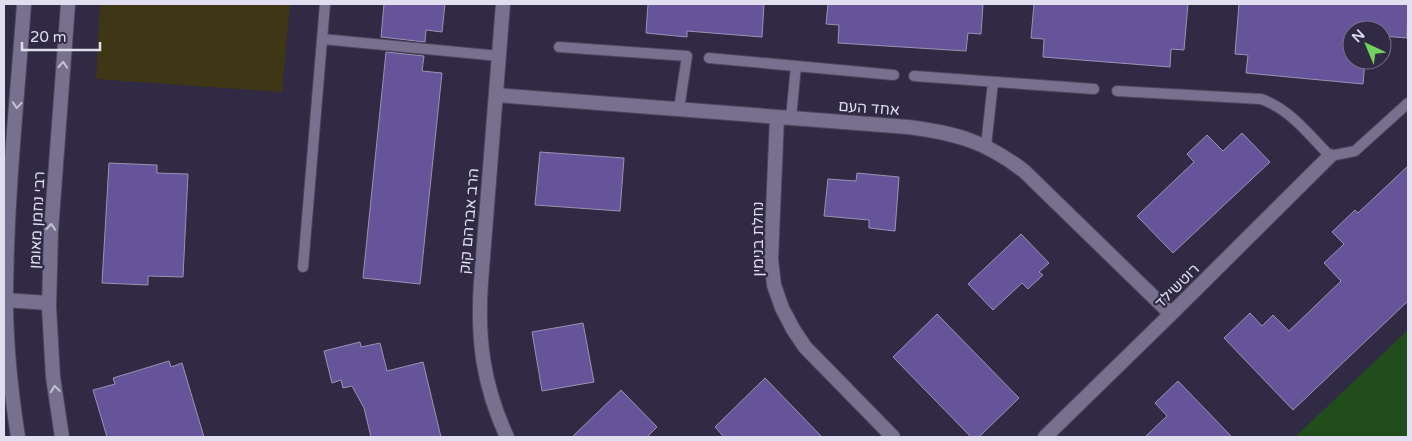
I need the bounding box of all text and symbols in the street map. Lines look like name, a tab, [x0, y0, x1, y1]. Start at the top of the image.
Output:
scale bar	[22, 20, 100, 52]
north arrow	[1342, 20, 1392, 70]
text: N	[1348, 26, 1368, 46]
text: 20 m	[30, 28, 67, 46]
one-way arrow	[58, 60, 69, 68]
street label: אחד העם	[838, 97, 901, 119]
one-way arrow	[11, 101, 22, 109]
street label: הרב אברהם קוק	[455, 167, 483, 275]
street label: רבי נחמן מאומן	[25, 171, 49, 269]
street label: נחלת בנימין	[749, 202, 767, 277]
one-way arrow	[46, 222, 57, 230]
street label: רוטשילד	[1151, 260, 1203, 312]
one-way arrow	[50, 385, 61, 393]

